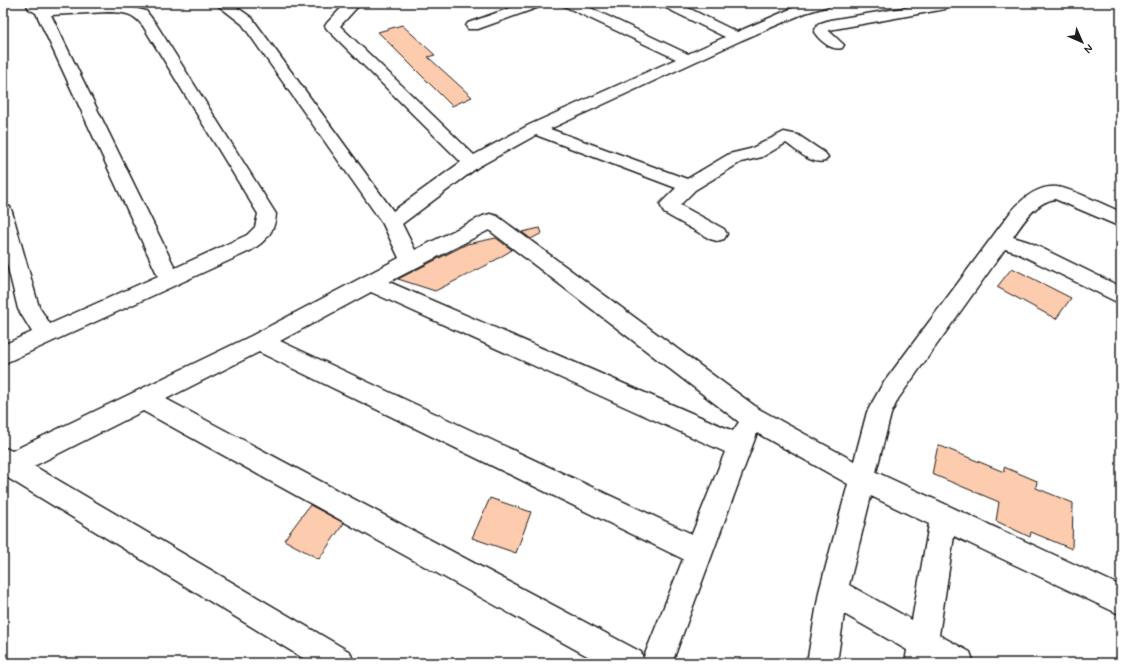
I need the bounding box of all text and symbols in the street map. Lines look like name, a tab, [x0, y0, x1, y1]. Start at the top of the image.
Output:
north arrow	[1062, 22, 1102, 62]
text: N	[1081, 41, 1096, 56]

